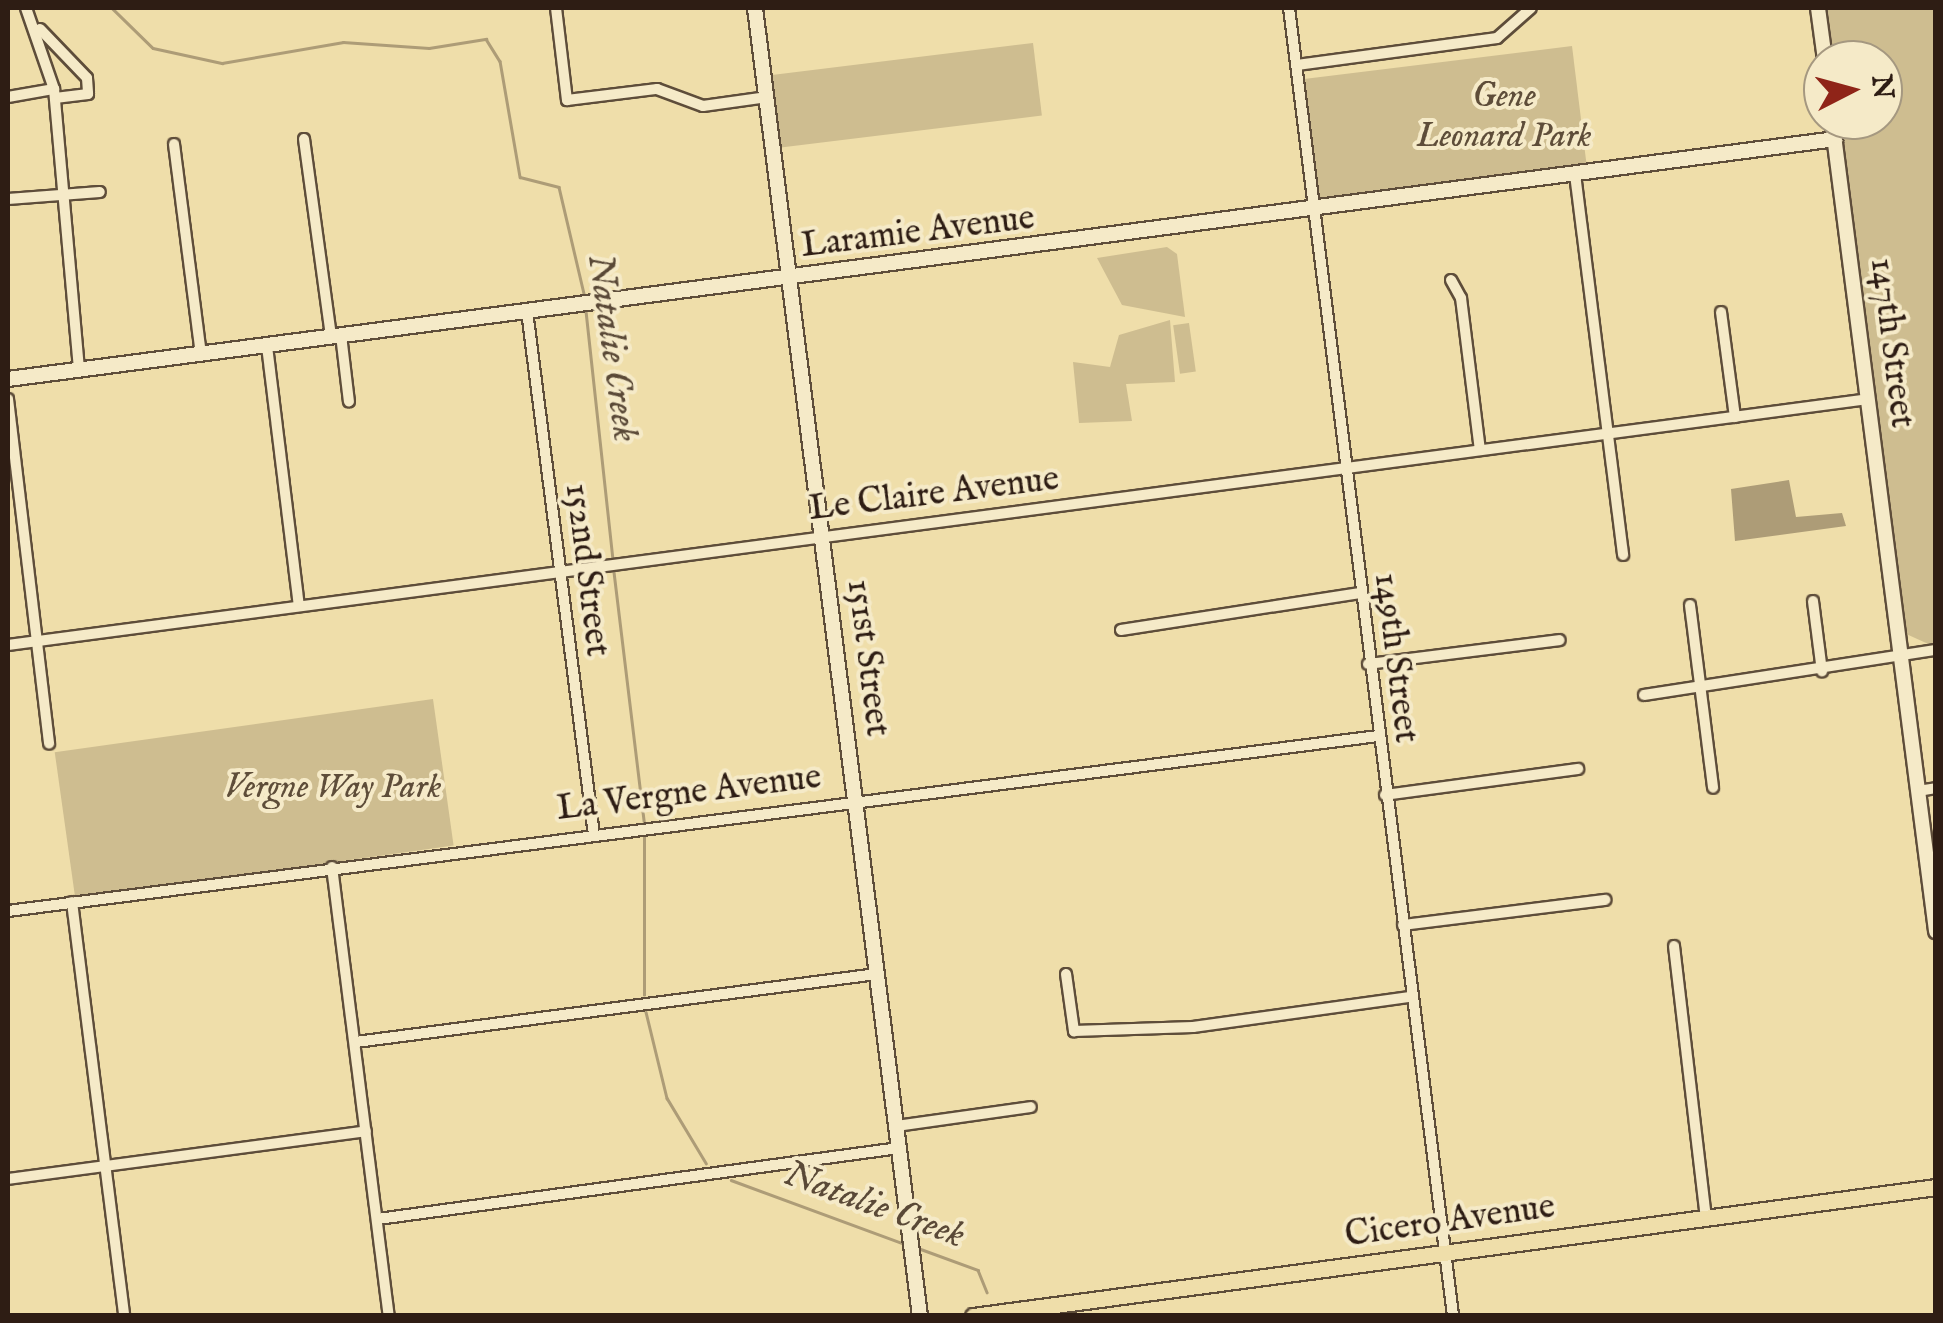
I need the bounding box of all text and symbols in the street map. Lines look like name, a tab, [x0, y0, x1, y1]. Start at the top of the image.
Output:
north arrow	[1803, 40, 1903, 140]
text: N	[1863, 73, 1900, 101]
park label: Gene Leonard Park	[1416, 76, 1592, 158]
street label: Laramie Avenue	[799, 198, 1037, 268]
water label: Natalie Creek	[575, 251, 647, 445]
street label: 147th Street	[1860, 256, 1922, 430]
street label: Le Claire Avenue	[807, 459, 1061, 531]
street label: 152nd Street	[555, 481, 617, 659]
street label: 149th Street	[1364, 571, 1426, 745]
street label: 151st Street	[837, 577, 897, 739]
street label: La Vergne Avenue	[554, 757, 824, 831]
park label: Vergne Way Park	[225, 767, 441, 809]
water label: Natalie Creek	[777, 1152, 971, 1260]
street label: Cicero Avenue	[1342, 1186, 1558, 1258]

